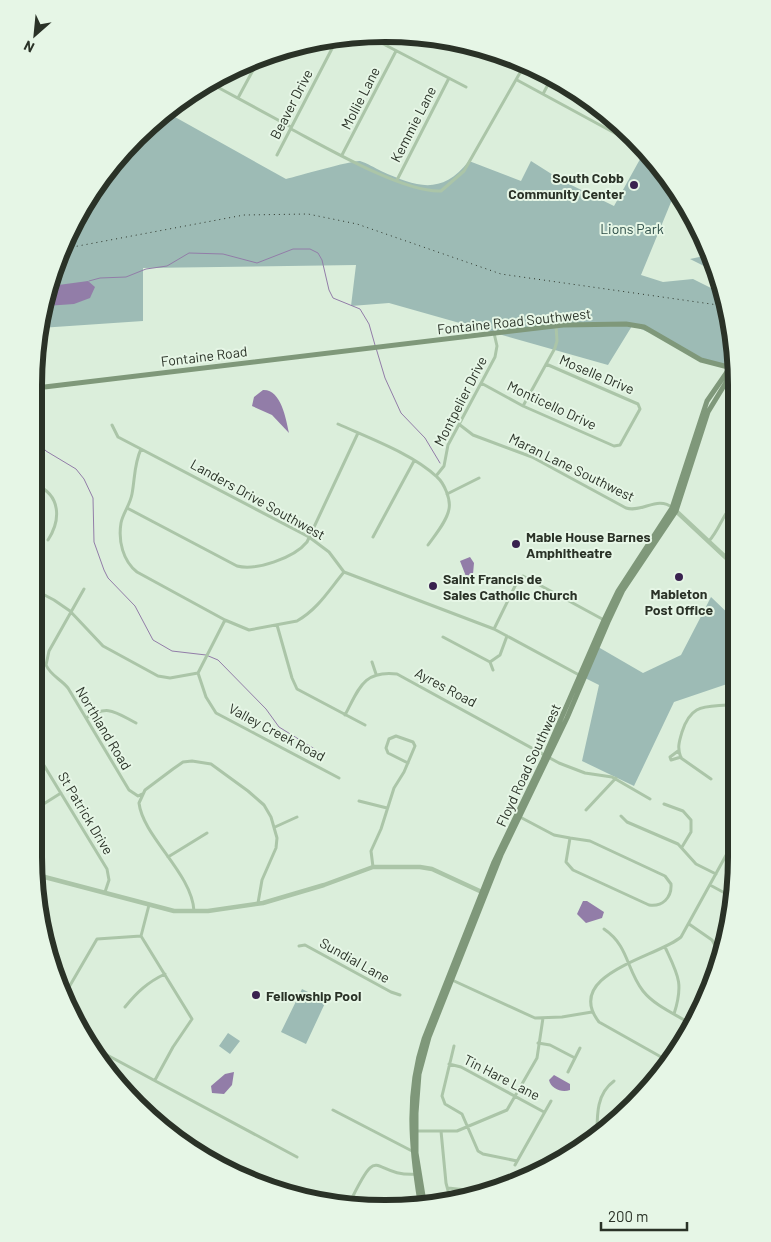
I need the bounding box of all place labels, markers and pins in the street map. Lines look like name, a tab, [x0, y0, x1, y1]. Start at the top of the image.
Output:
place label: South Cobb Community Center	[508, 169, 625, 202]
marker: South Cobb Community Center	[628, 179, 640, 191]
place label: Mable House Barnes Amphitheatre	[526, 528, 650, 561]
marker: Mable House Barnes Amphitheatre	[510, 538, 522, 550]
place label: Saint Francis de Sales Catholic Church	[443, 570, 577, 603]
marker: Mableton Post Office	[673, 571, 685, 583]
marker: Saint Francis de Sales Catholic Church	[427, 580, 439, 592]
place label: Mableton Post Office	[645, 585, 713, 618]
place label: Fellowship Pool	[266, 987, 361, 1004]
marker: Fellowship Pool	[250, 989, 262, 1001]

